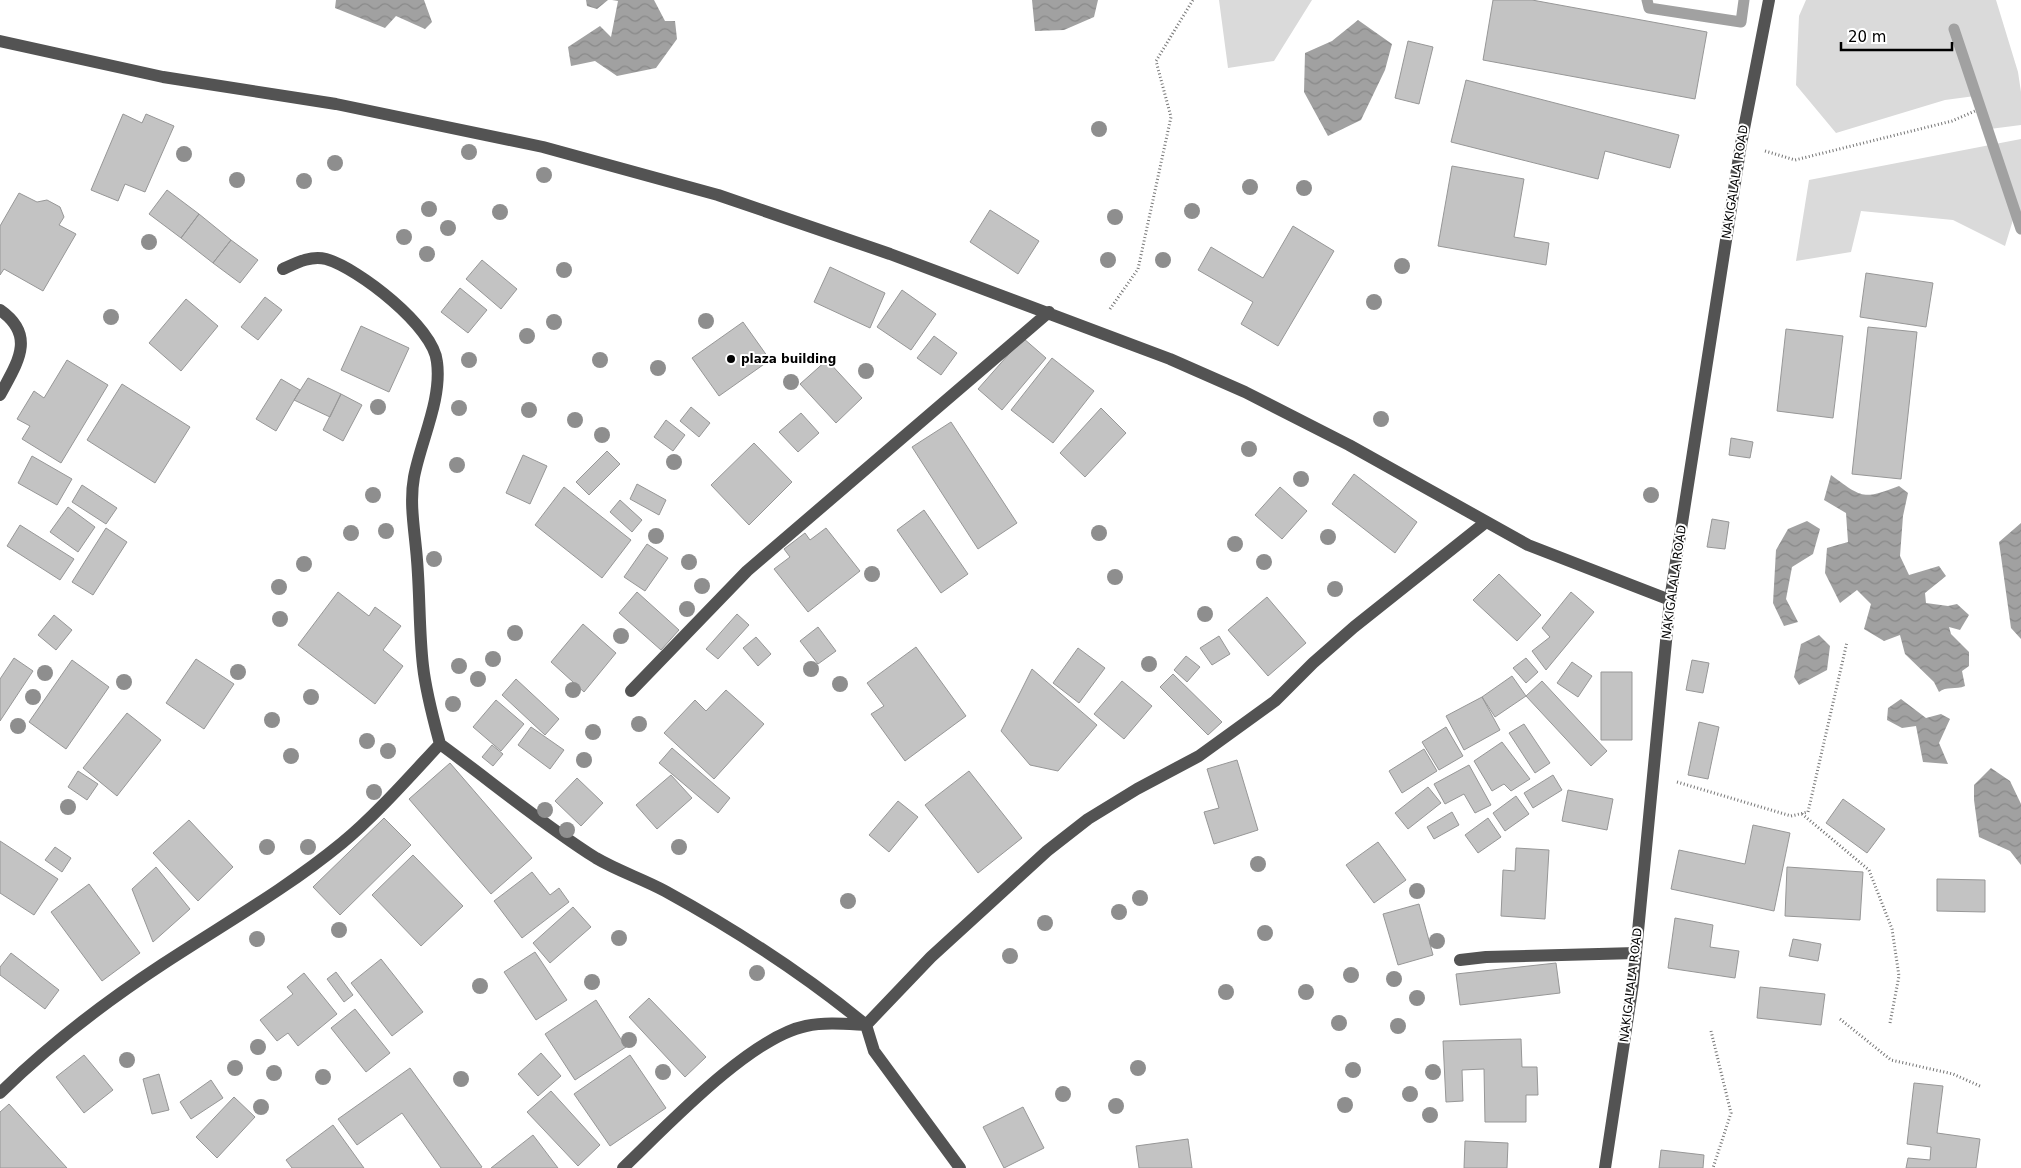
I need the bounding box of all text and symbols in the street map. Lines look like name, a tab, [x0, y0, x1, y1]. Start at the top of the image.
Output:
scale bar	[1841, 20, 1952, 52]
text: 20 m	[1848, 28, 1886, 46]
street label: NAKIGALALA ROAD	[1719, 124, 1751, 240]
place label: plaza building	[741, 352, 836, 366]
marker: plaza building	[725, 353, 737, 365]
street label: NAKIGALALA ROAD	[1659, 524, 1689, 640]
street label: NAKIGALALA ROAD	[1617, 927, 1645, 1043]

